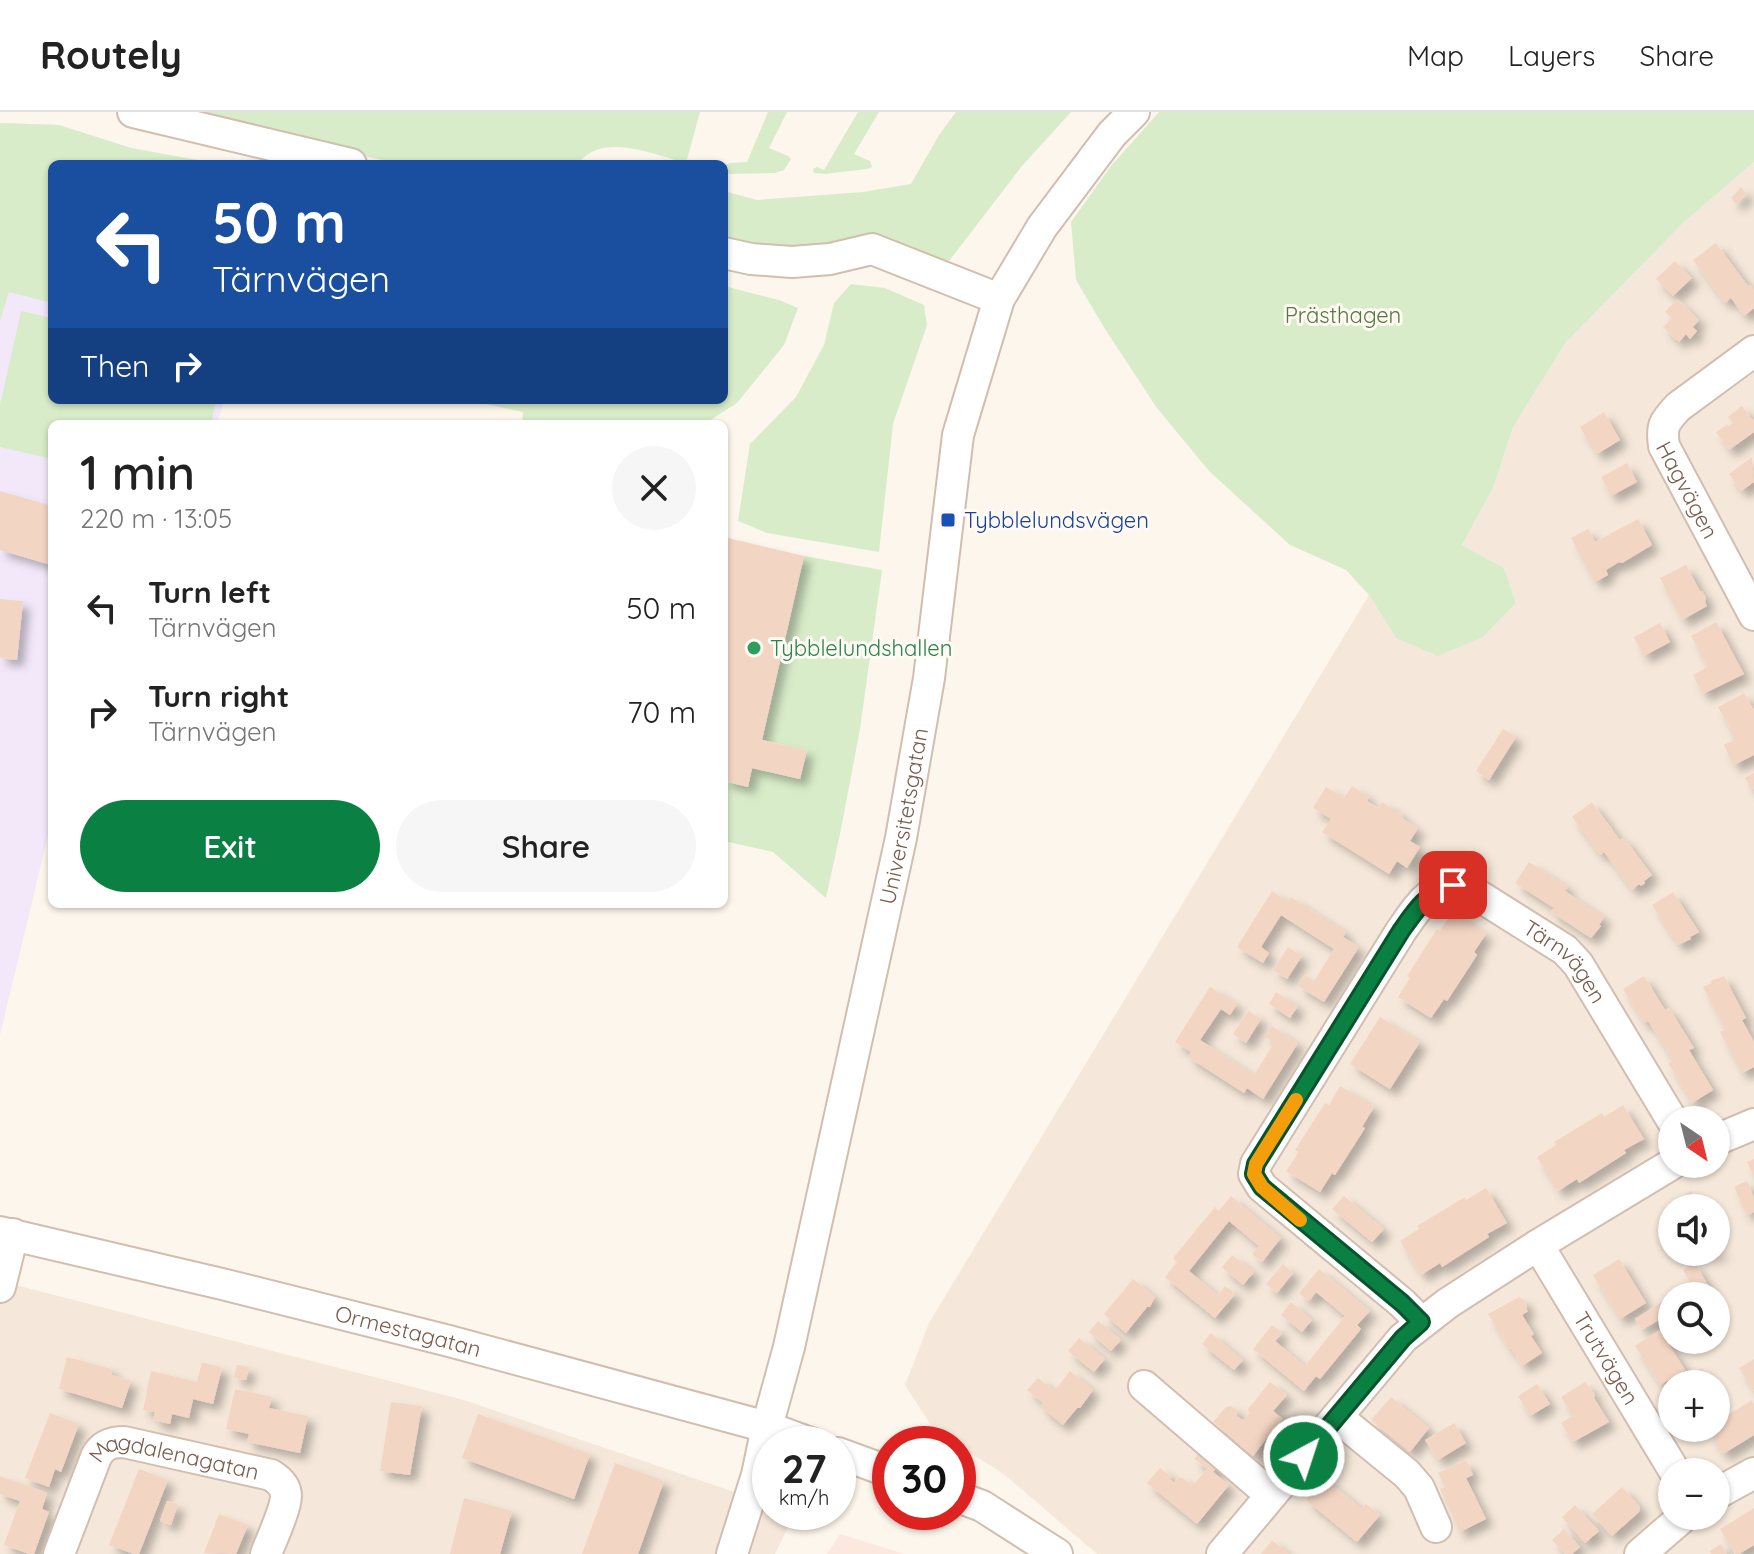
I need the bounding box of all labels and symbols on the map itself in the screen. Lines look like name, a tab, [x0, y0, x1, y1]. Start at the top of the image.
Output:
park label: Prästhagen	[1285, 301, 1401, 329]
street label: Hagvägen	[1650, 436, 1725, 543]
place label: Tybblelundsvägen	[964, 506, 1149, 534]
marker: Tybblelundsvägen	[939, 511, 957, 529]
place label: Tybblelundshallen	[770, 634, 952, 662]
marker: Tybblelundshallen	[745, 639, 763, 657]
street label: Universitetsgatan	[873, 726, 934, 907]
pin	[1419, 851, 1487, 919]
street label: Tärnvägen	[1518, 913, 1612, 1008]
north arrow	[1658, 1106, 1730, 1178]
street label: Ormestagatan	[332, 1299, 484, 1363]
street label: Trutvägen	[1567, 1306, 1645, 1410]
position arrow	[1262, 1414, 1346, 1498]
speed limit sign: 30	[872, 1426, 976, 1530]
street label: Magdalenagatan	[82, 1427, 262, 1486]

